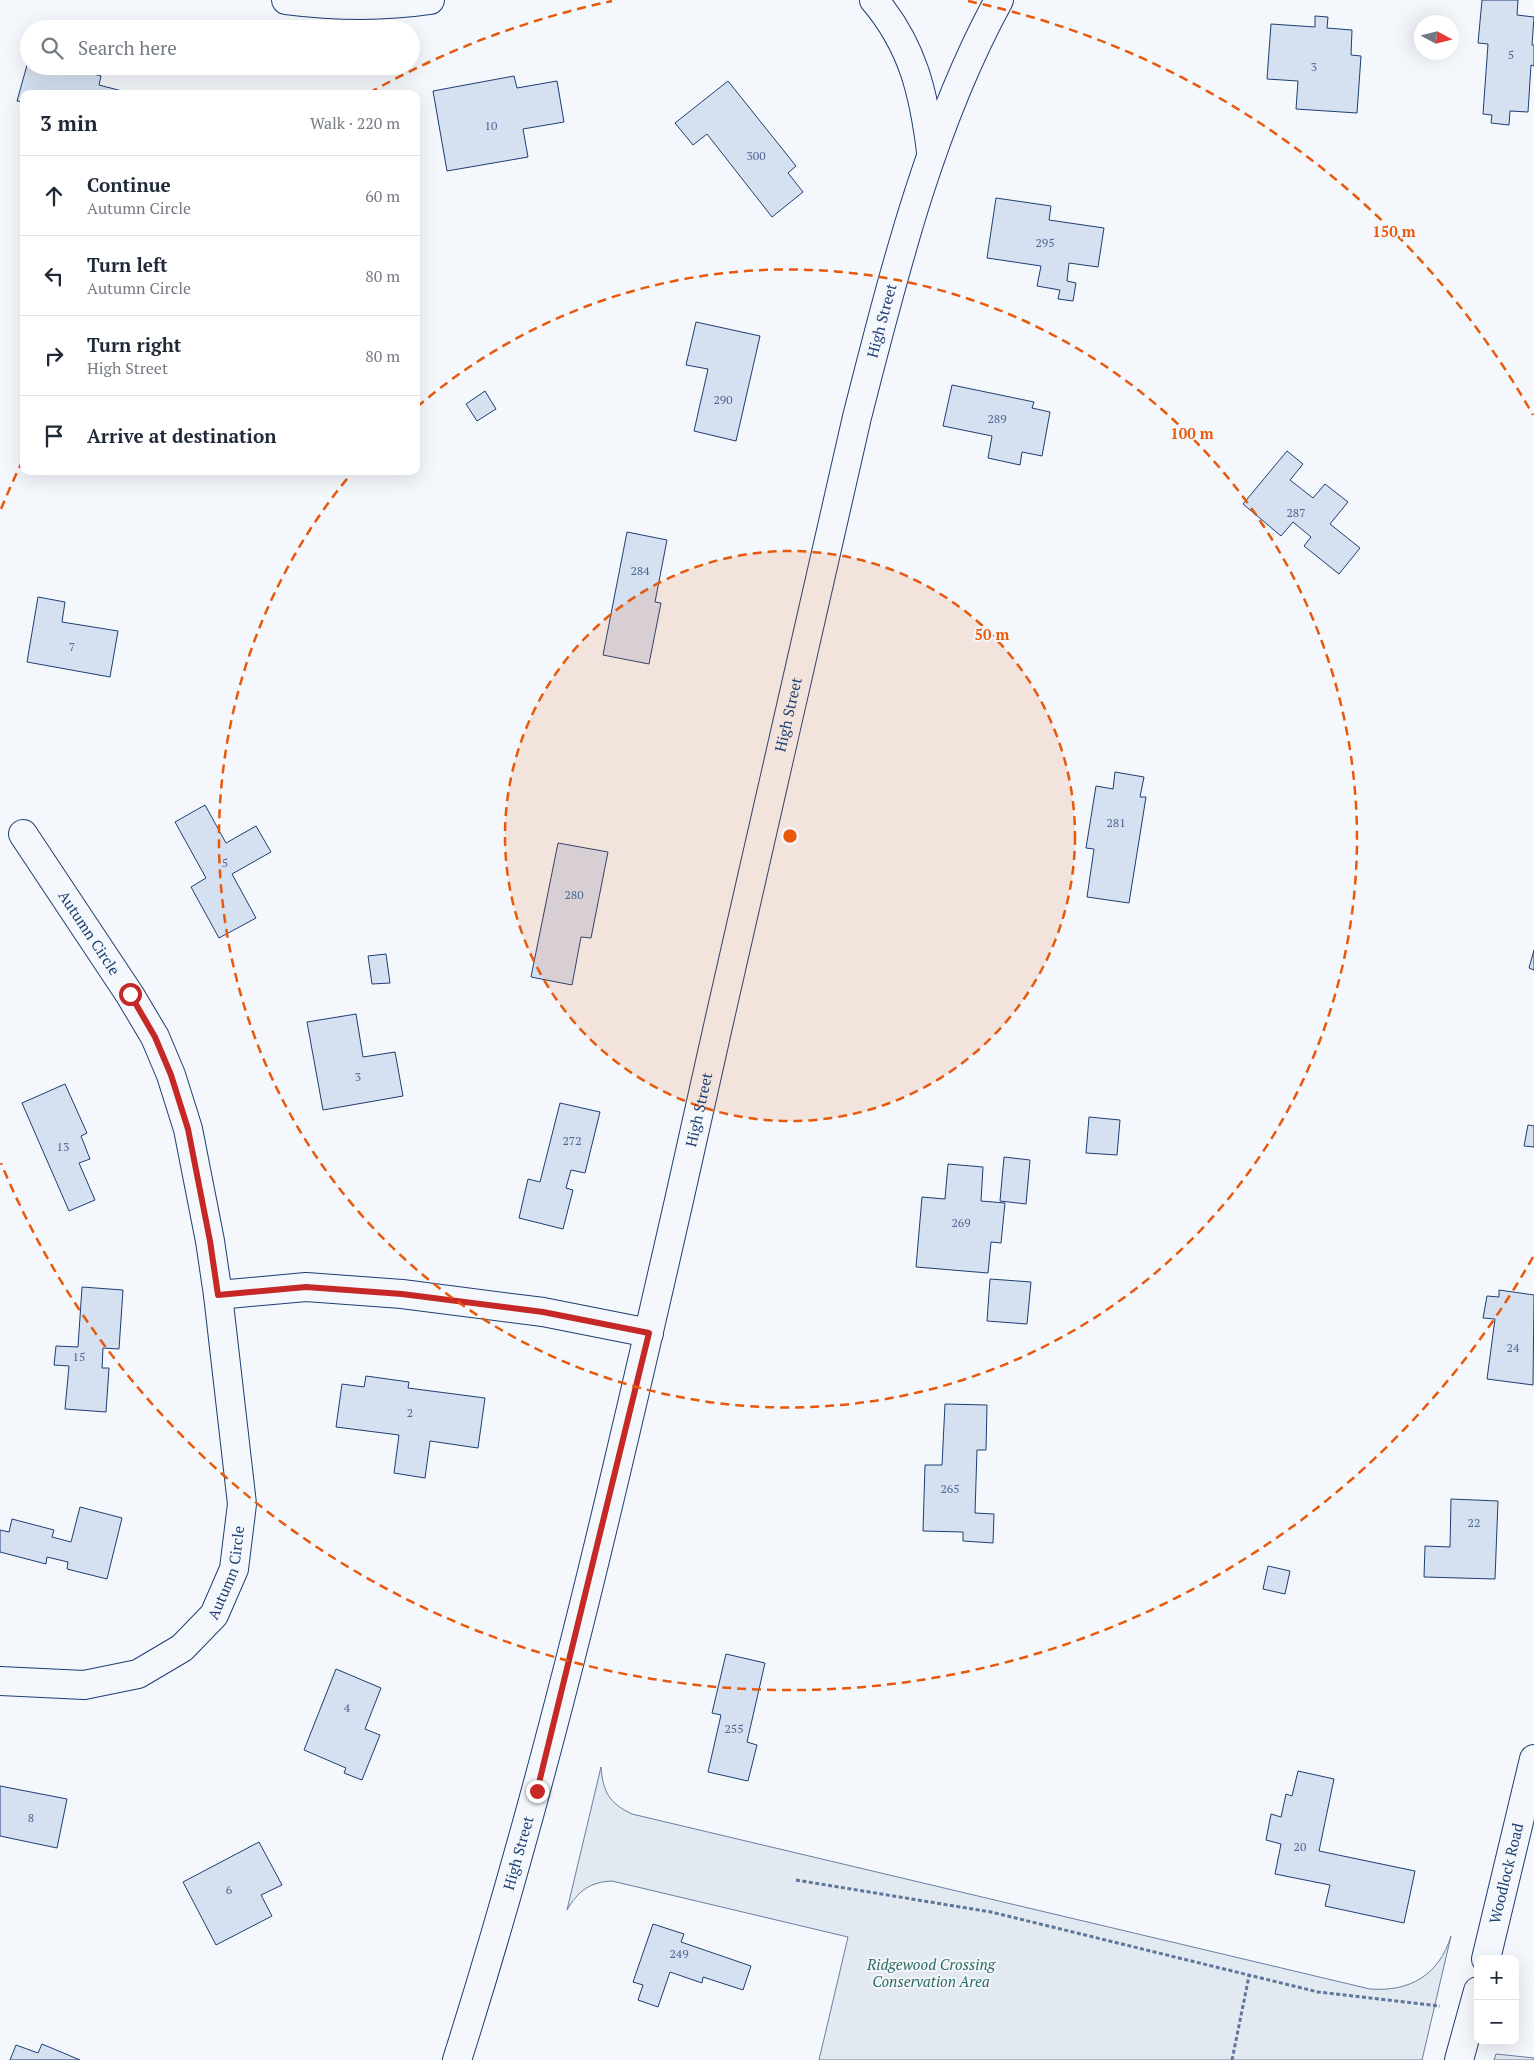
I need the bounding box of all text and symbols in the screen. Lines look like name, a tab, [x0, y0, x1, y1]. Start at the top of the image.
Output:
north arrow	[1414, 15, 1459, 60]
search box	[20, 20, 420, 75]
icon: search	[38, 34, 66, 62]
text: Search here	[78, 35, 177, 60]
house number: 5	[1508, 47, 1514, 62]
house number: 3	[1311, 59, 1317, 74]
text: 3 min	[40, 109, 97, 137]
text: Walk · 220 m	[310, 112, 400, 134]
house number: 10	[485, 118, 497, 133]
house number: 300	[746, 148, 766, 163]
text: Continue	[87, 172, 171, 197]
icon: ahead	[40, 182, 68, 210]
text: 60 m	[365, 185, 400, 207]
text: Autumn Circle	[87, 197, 191, 219]
text: 150 m	[1372, 221, 1416, 241]
house number: 295	[1035, 235, 1055, 250]
text: Turn left	[87, 252, 168, 277]
icon: left	[40, 262, 68, 290]
text: 80 m	[365, 265, 400, 287]
text: Autumn Circle	[87, 277, 191, 299]
street label: High Street	[862, 281, 901, 360]
text: Turn right	[87, 332, 181, 357]
icon: right	[40, 342, 68, 370]
text: 80 m	[365, 345, 400, 367]
text: High Street	[87, 357, 168, 379]
house number: 290	[713, 392, 733, 407]
house number: 289	[987, 411, 1007, 426]
icon: arrive	[40, 422, 68, 450]
text: Arrive at destination	[87, 423, 276, 448]
text: 100 m	[1170, 423, 1214, 443]
house number: 287	[1286, 505, 1306, 520]
house number: 284	[630, 563, 650, 578]
text: 50 m	[975, 624, 1010, 644]
house number: 7	[69, 639, 75, 654]
street label: High Street	[769, 675, 806, 754]
house number: 281	[1106, 815, 1126, 830]
centre of rings	[781, 827, 799, 845]
house number: 5	[222, 855, 228, 870]
street label: Autumn Circle	[54, 886, 125, 979]
house number: 280	[564, 887, 584, 902]
route start	[119, 983, 142, 1006]
house number: 3	[355, 1069, 361, 1084]
street label: High Street	[680, 1070, 716, 1149]
house number: 272	[562, 1133, 582, 1148]
house number: 13	[57, 1139, 69, 1154]
house number: 269	[951, 1215, 971, 1230]
house number: 24	[1507, 1340, 1520, 1355]
house number: 15	[73, 1349, 85, 1364]
house number: 2	[407, 1405, 413, 1420]
house number: 265	[940, 1481, 960, 1496]
house number: 22	[1468, 1515, 1480, 1530]
street label: Autumn Circle	[202, 1525, 248, 1622]
house number: 4	[344, 1700, 351, 1715]
house number: 255	[724, 1721, 744, 1736]
route end	[526, 1780, 549, 1803]
house number: 8	[28, 1810, 34, 1825]
street label: High Street	[498, 1813, 538, 1892]
street label: Woodlock Road	[1484, 1821, 1527, 1925]
house number: 20	[1294, 1839, 1306, 1854]
house number: 6	[226, 1882, 233, 1897]
house number: 249	[669, 1946, 689, 1961]
park label: Ridgewood Crossing Conservation Area	[866, 1954, 997, 1991]
map controls	[1474, 1955, 1519, 2045]
button: +	[1474, 1955, 1519, 2000]
button: −	[1474, 2000, 1519, 2045]

